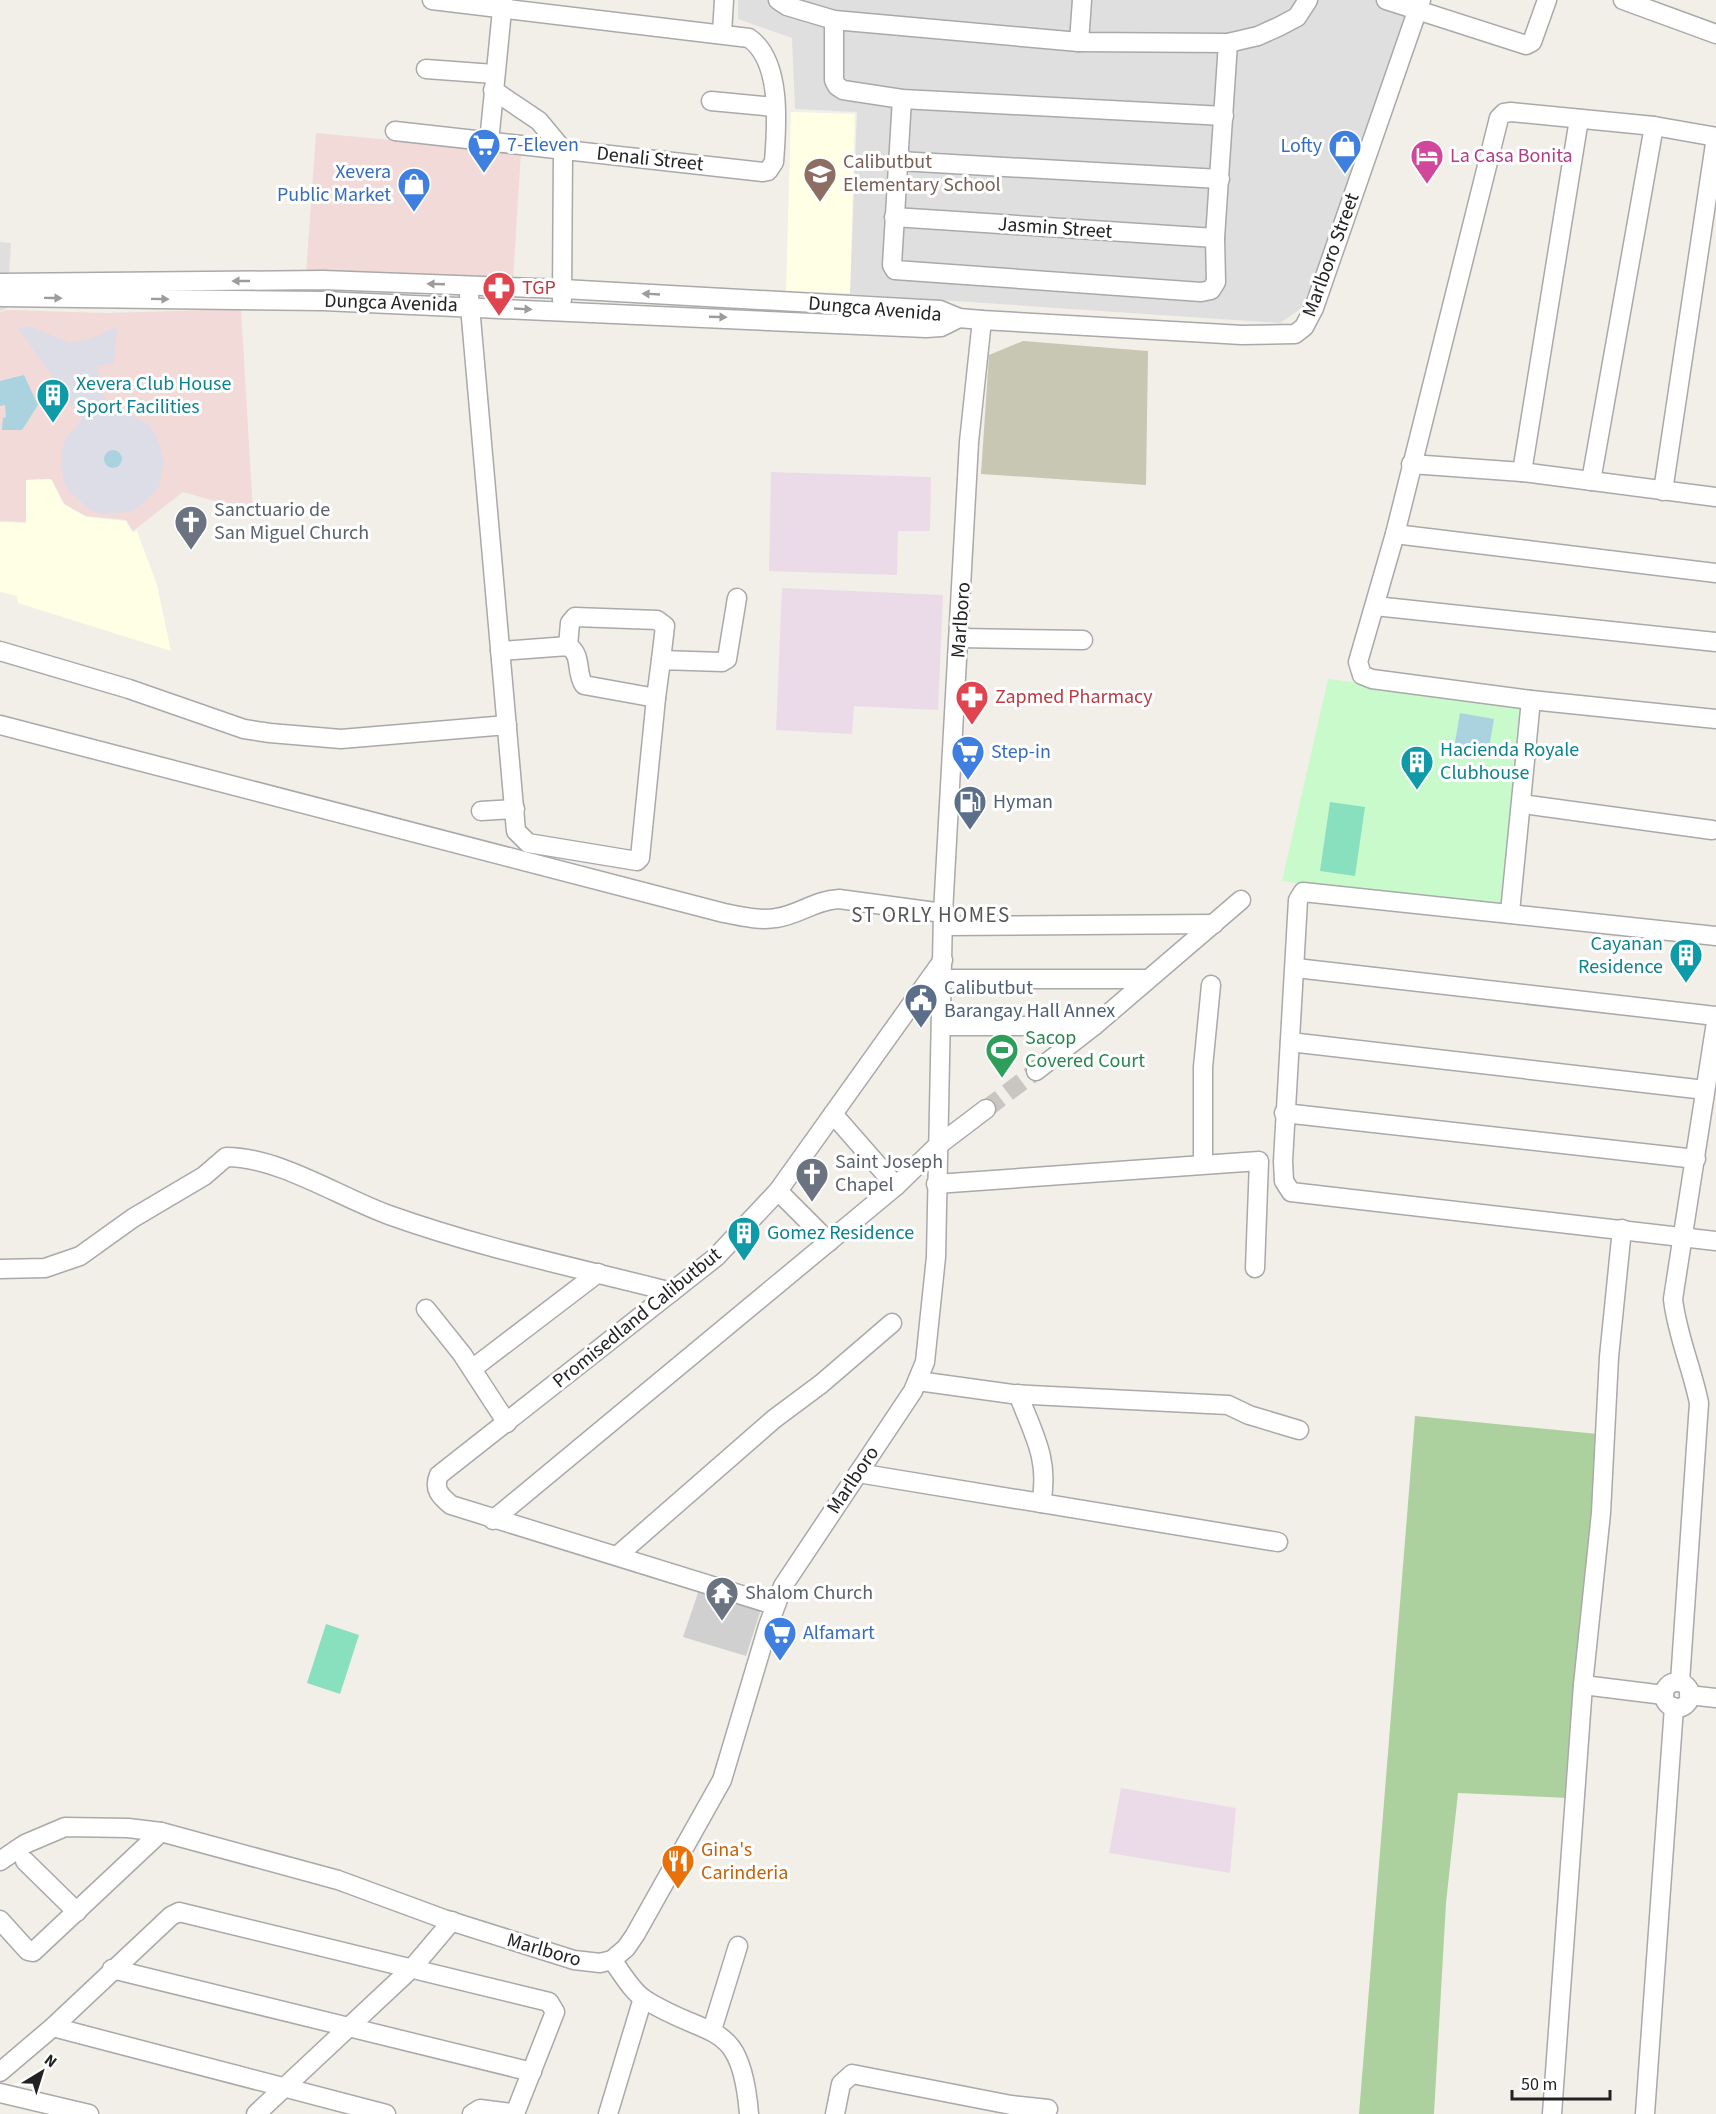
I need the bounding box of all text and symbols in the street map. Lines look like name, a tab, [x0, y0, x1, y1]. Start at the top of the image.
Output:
supermarket icon: 7-Eleven	[466, 127, 502, 174]
shop icon: Lofty	[1327, 128, 1363, 175]
place label: 7-Eleven	[507, 131, 579, 159]
place label: Lofty	[1281, 132, 1323, 160]
hotel icon: La Casa Bonita	[1409, 138, 1445, 185]
street label: Denali Street	[595, 139, 705, 179]
place label: La Casa Bonita	[1450, 142, 1573, 170]
place label: Calibutbut Elementary School	[843, 148, 1001, 199]
school or university icon: Calibutbut Elementary School	[802, 156, 838, 203]
place label: Xevera Public Market	[277, 158, 391, 209]
shop icon: Xevera Public Market	[396, 166, 432, 213]
street label: Marlboro Street	[1296, 189, 1367, 321]
street label: Jasmin Street	[997, 210, 1113, 246]
pharmacy icon: TGP	[481, 270, 517, 317]
place label: TGP	[522, 274, 556, 302]
one-way arrow	[231, 276, 250, 286]
one-way arrow	[426, 279, 445, 289]
street label: Dungca Avenida	[324, 287, 458, 319]
street label: Dungca Avenida	[807, 289, 943, 329]
one-way arrow	[642, 290, 661, 299]
one-way arrow	[43, 293, 62, 302]
one-way arrow	[151, 295, 170, 304]
one-way arrow	[514, 304, 533, 313]
one-way arrow	[708, 313, 727, 322]
place label: Xevera Club House Sport Facilities	[76, 370, 231, 421]
building icon: Xevera Club House Sport Facilities	[35, 377, 71, 424]
place label: Sanctuario de San Miguel Church	[214, 496, 369, 547]
church icon: Sanctuario de San Miguel Church	[173, 504, 209, 551]
street label: Marlboro	[944, 581, 978, 659]
pharmacy icon: Zapmed Pharmacy	[954, 679, 990, 726]
place label: Zapmed Pharmacy	[995, 683, 1153, 711]
supermarket icon: Step-in	[950, 734, 986, 781]
place label: Hacienda Royale Clubhouse	[1440, 736, 1579, 787]
place label: Step-in	[991, 738, 1051, 766]
building icon: Hacienda Royale Clubhouse	[1399, 744, 1435, 791]
fuel station icon: Hyman	[952, 784, 988, 831]
place label: Hyman	[993, 788, 1053, 816]
district label: ST ORLY HOMES	[851, 900, 1011, 930]
place label: Cayanan Residence	[1578, 930, 1663, 981]
building icon: Cayanan Residence	[1668, 937, 1704, 984]
place label: Calibutbut Barangay Hall Annex	[944, 974, 1115, 1025]
public building icon: Calibutbut Barangay Hall Annex	[903, 982, 939, 1029]
place label: Sacop Covered Court	[1025, 1024, 1145, 1075]
sports icon: Sacop Covered Court	[984, 1032, 1020, 1079]
place label: Saint Joseph Chapel	[835, 1148, 943, 1199]
church icon: Saint Joseph Chapel	[794, 1156, 830, 1203]
building icon: Gomez Residence	[726, 1215, 762, 1262]
place label: Gomez Residence	[767, 1219, 914, 1247]
street label: Promisedland Calibutbut	[547, 1241, 728, 1395]
street label: Marlboro	[820, 1441, 886, 1519]
temple icon: Shalom Church	[704, 1575, 740, 1622]
place label: Shalom Church	[745, 1579, 873, 1607]
supermarket icon: Alfamart	[762, 1615, 798, 1662]
place label: Alfamart	[803, 1619, 875, 1647]
place label: Gina's Carinderia	[701, 1836, 788, 1887]
restaurant icon: Gina's Carinderia	[660, 1843, 696, 1890]
street label: Marlboro	[504, 1926, 584, 1974]
north arrow	[12, 2042, 72, 2102]
text: N	[40, 2049, 62, 2073]
scale bar	[1512, 2063, 1610, 2101]
text: 50 m	[1521, 2072, 1557, 2097]

